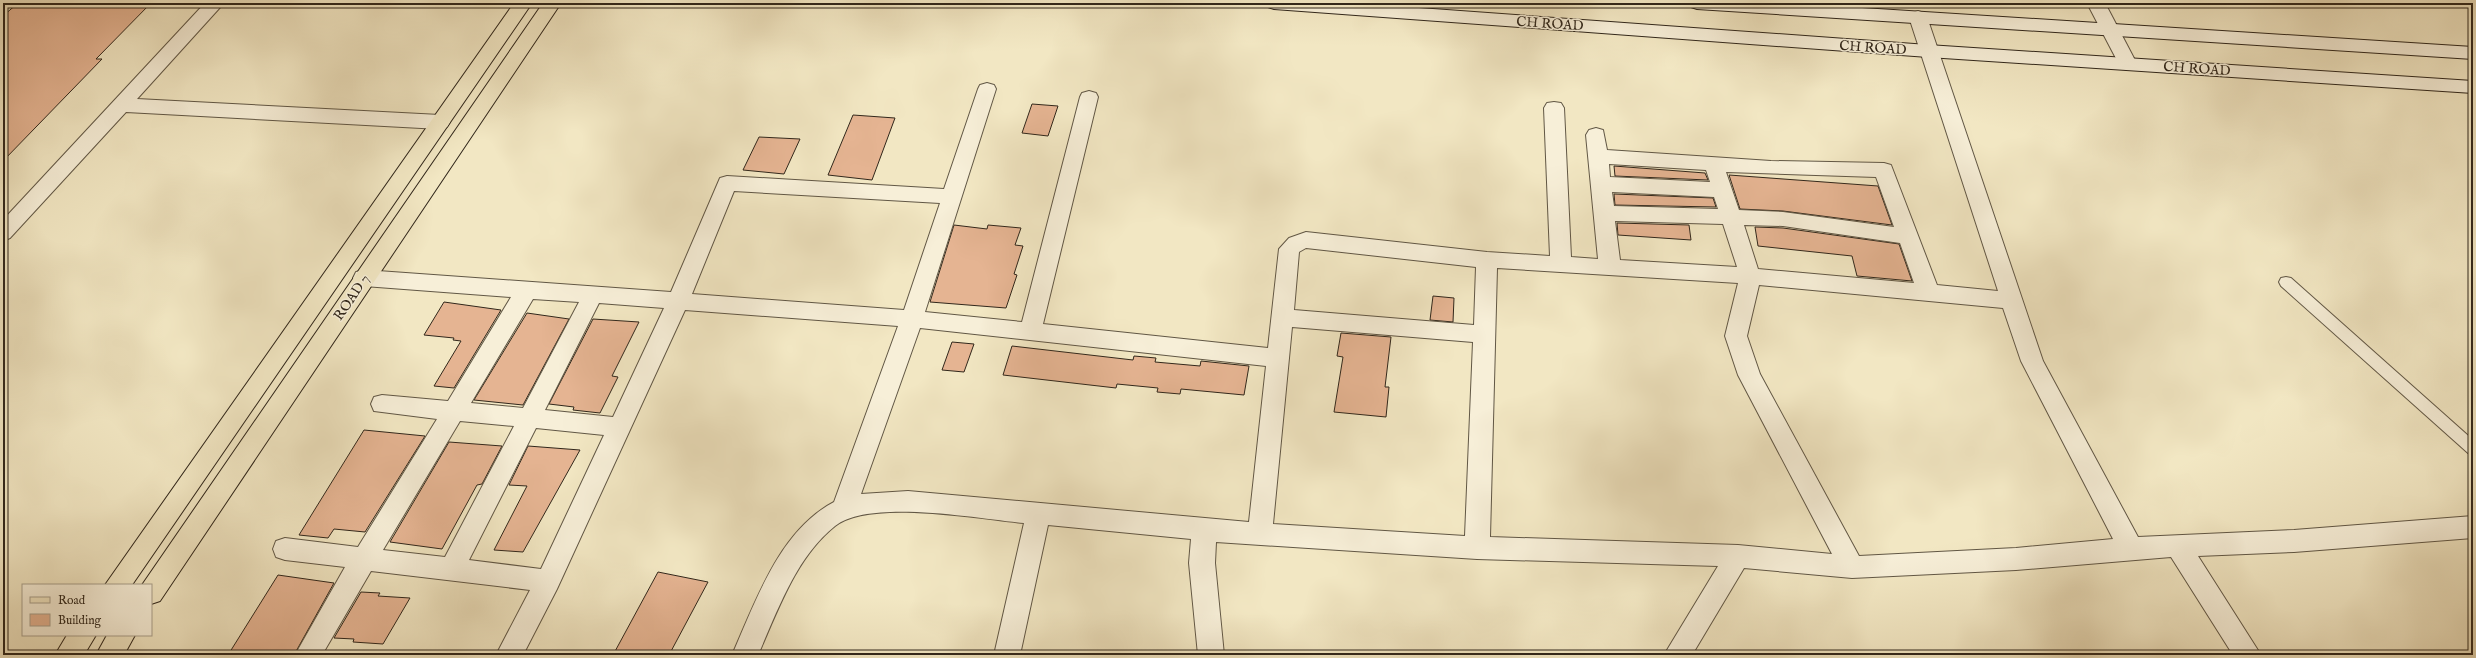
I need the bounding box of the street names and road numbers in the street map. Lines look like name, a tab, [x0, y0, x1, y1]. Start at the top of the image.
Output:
street label: CH ROAD	[1516, 13, 1584, 35]
street label: CH ROAD	[1839, 37, 1907, 59]
street label: CH ROAD	[2163, 58, 2231, 80]
street label: ROAD 7	[330, 271, 374, 324]

